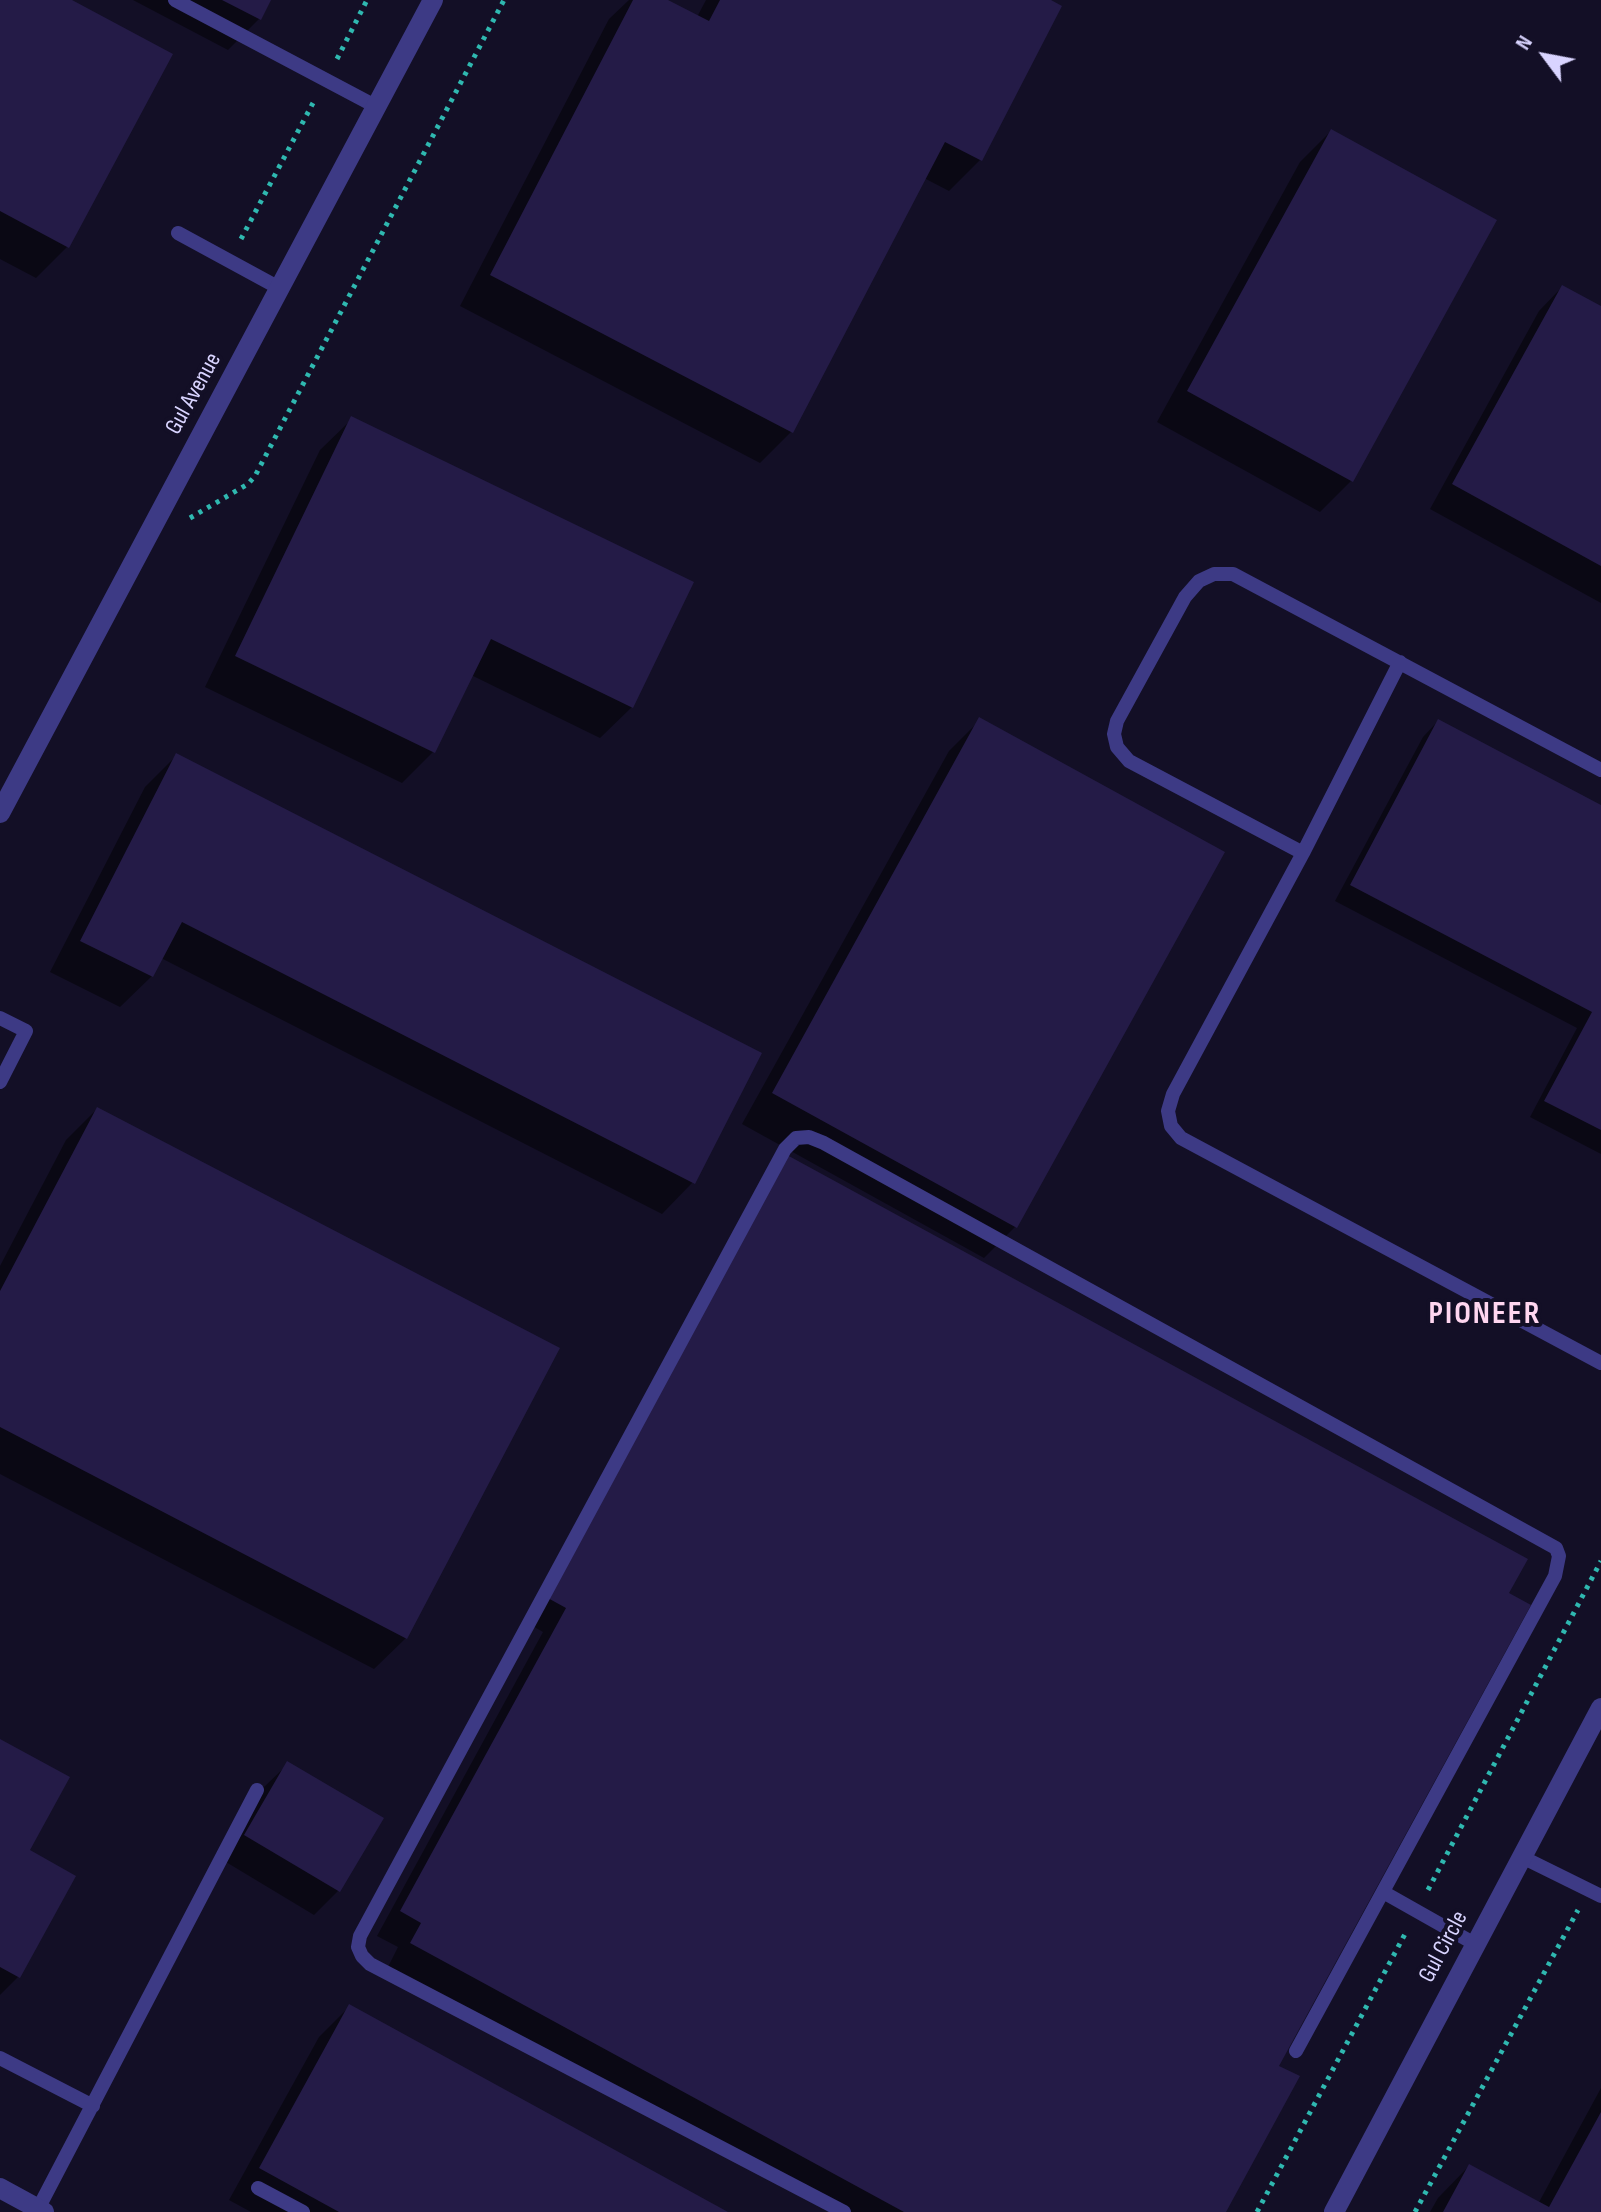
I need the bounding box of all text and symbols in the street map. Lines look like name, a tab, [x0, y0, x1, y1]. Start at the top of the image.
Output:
north arrow	[1505, 16, 1585, 96]
text: N	[1510, 31, 1539, 55]
street label: Gul Avenue	[160, 348, 228, 440]
district label: PIONEER	[1429, 1296, 1541, 1334]
street label: Gul Circle	[1413, 1906, 1475, 1988]

